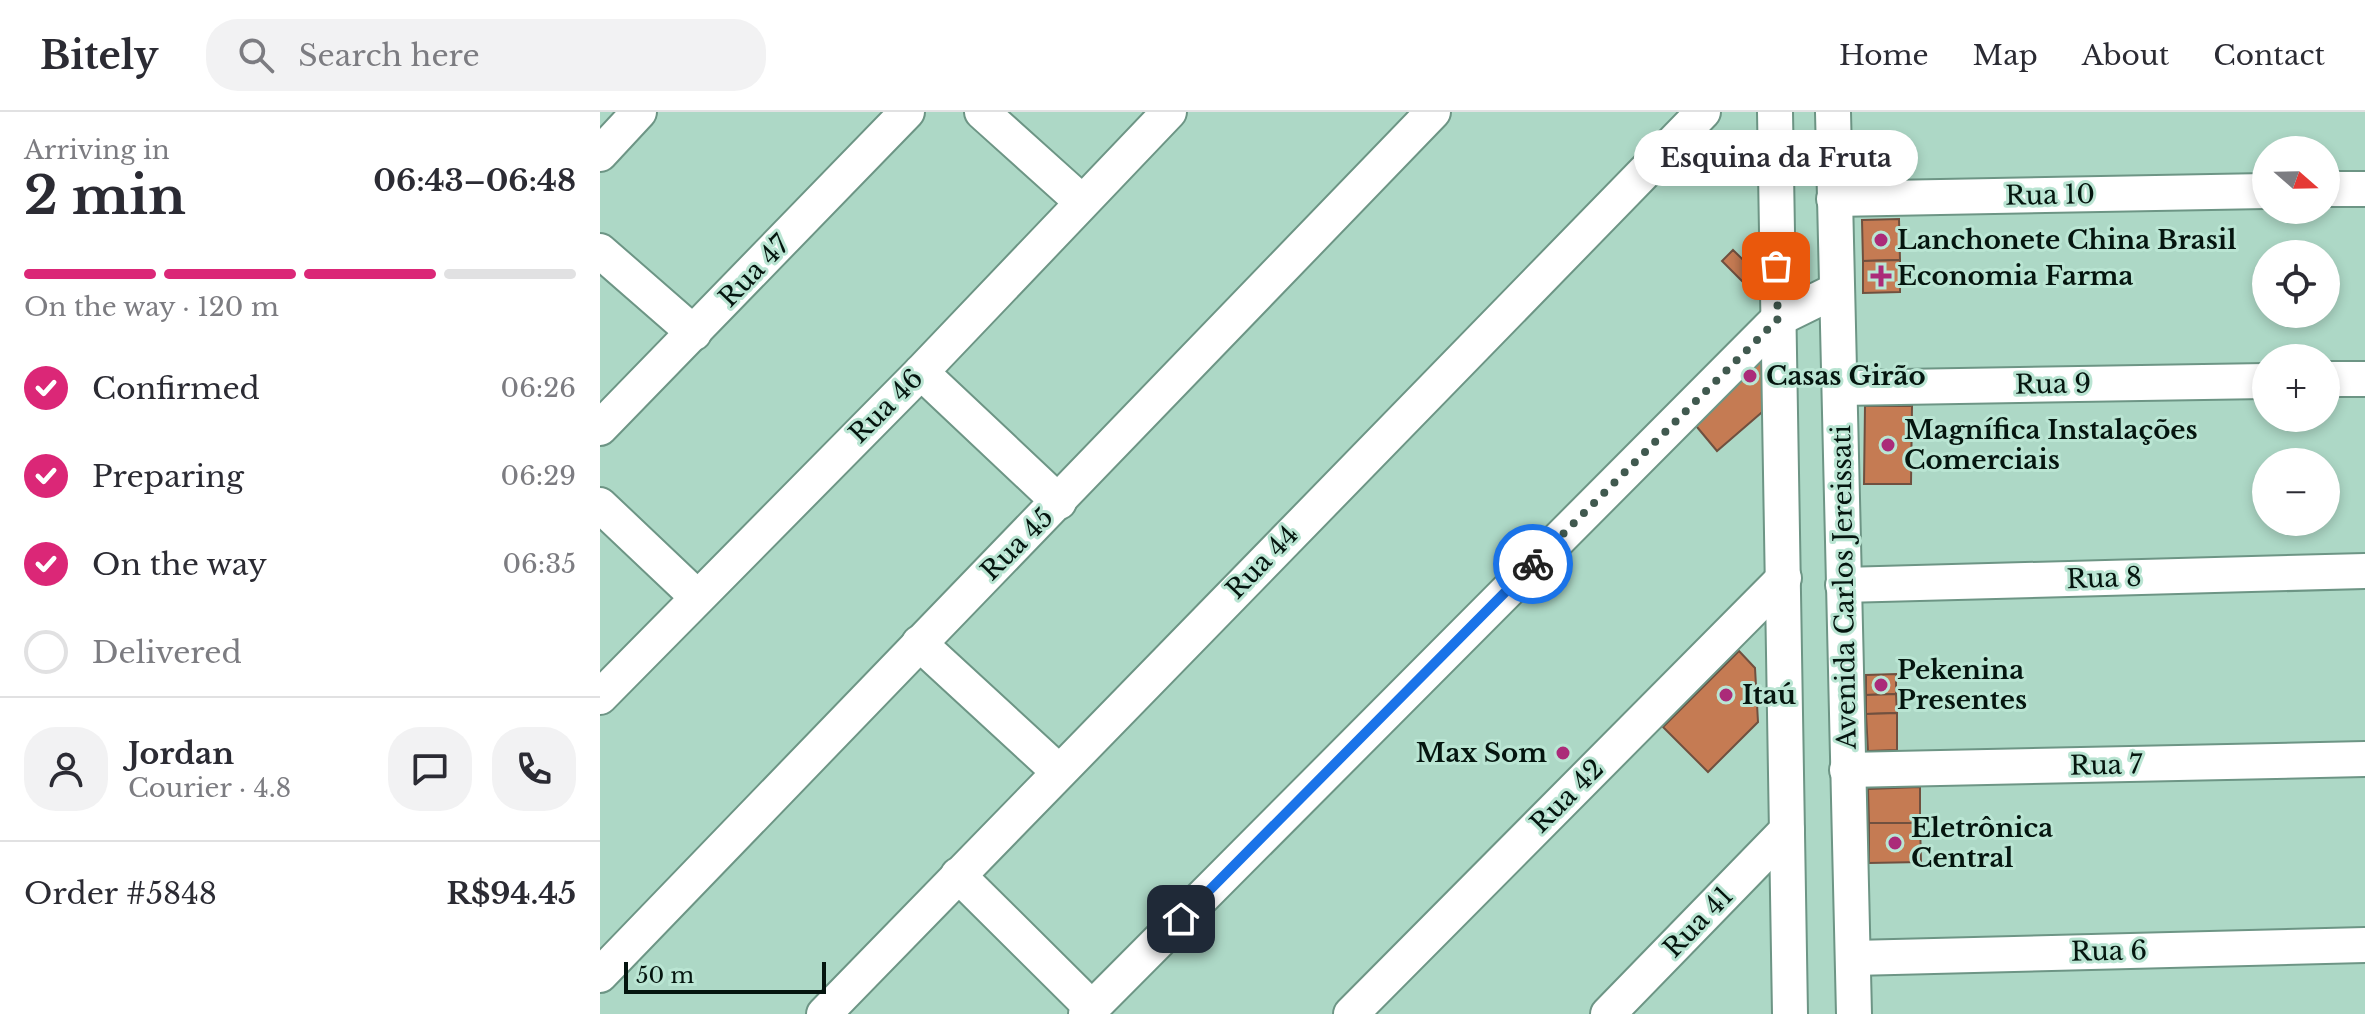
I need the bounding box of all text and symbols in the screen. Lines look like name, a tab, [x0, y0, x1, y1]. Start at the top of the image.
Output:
search box	[206, 19, 766, 91]
text: Bitely	[40, 32, 158, 79]
icon: search	[234, 33, 278, 77]
text: Search here	[298, 37, 480, 74]
text: Home	[1839, 38, 1929, 73]
text: Map	[1973, 38, 2038, 73]
text: About	[2082, 38, 2169, 73]
text: Contact	[2213, 38, 2325, 73]
callout: Esquina da Fruta	[1634, 130, 1918, 186]
text: Arriving in	[24, 134, 170, 166]
north arrow	[2252, 136, 2340, 224]
map controls	[2252, 136, 2340, 536]
text: Esquina da Fruta	[1660, 142, 1892, 174]
text: 06:43–06:48	[373, 162, 576, 199]
text: 2 min	[24, 164, 186, 228]
street label: Rua 10	[2005, 178, 2095, 212]
place label: Lanchonete China Brasil	[1897, 224, 2236, 256]
street label: Rua 47	[712, 228, 797, 314]
marker: Lanchonete China Brasil	[1872, 231, 1890, 249]
pin	[1742, 232, 1810, 300]
button: locate	[2252, 240, 2340, 328]
icon: bag	[1754, 244, 1798, 288]
place label: Economia Farma	[1897, 260, 2134, 292]
marker: Economia Farma	[1872, 267, 1890, 285]
text: On the way · 120 m	[24, 291, 279, 323]
button: +	[2252, 344, 2340, 432]
place label: Casas Girão	[1766, 360, 1926, 392]
street label: Rua 46	[842, 362, 930, 450]
icon: check	[24, 366, 68, 410]
marker: Casas Girão	[1741, 367, 1759, 385]
street label: Rua 9	[2015, 367, 2091, 401]
text: Confirmed	[92, 370, 260, 407]
text: 06:26	[501, 372, 576, 404]
place label: Magnífica Instalações Comerciais	[1904, 414, 2198, 476]
street label: Avenida Carlos Jereissati	[1825, 425, 1863, 750]
marker: Magnífica Instalações Comerciais	[1879, 436, 1897, 454]
button: −	[2252, 448, 2340, 536]
icon: check	[24, 454, 68, 498]
text: Preparing	[92, 458, 244, 495]
text: 06:29	[501, 460, 576, 492]
street label: Rua 45	[974, 501, 1060, 587]
street label: Rua 44	[1219, 519, 1305, 605]
courier	[1493, 524, 1573, 604]
icon: check	[24, 542, 68, 586]
icon: bike	[1511, 542, 1555, 586]
text: On the way	[92, 546, 267, 583]
text: 06:35	[503, 548, 576, 580]
street label: Rua 8	[2066, 561, 2142, 595]
text: Delivered	[92, 634, 242, 671]
place label: Pekenina Presentes	[1897, 654, 2027, 716]
marker: Pekenina Presentes	[1872, 676, 1890, 694]
place label: Itaú	[1742, 679, 1797, 711]
marker: Itaú	[1717, 686, 1735, 704]
button: person	[24, 727, 108, 811]
button: chat	[388, 727, 472, 811]
button: phone	[492, 727, 576, 811]
text: Jordan	[128, 735, 234, 772]
place label: Max Som	[1416, 737, 1547, 769]
marker: Max Som	[1554, 744, 1572, 762]
street label: Rua 7	[2069, 748, 2143, 782]
street label: Rua 42	[1524, 753, 1610, 839]
text: Courier · 4.8	[128, 772, 291, 804]
place label: Eletrônica Central	[1911, 812, 2053, 874]
marker: Eletrônica Central	[1886, 834, 1904, 852]
text: Order #5848	[24, 875, 217, 912]
text: R$94.45	[447, 875, 576, 912]
street label: Rua 41	[1657, 880, 1739, 964]
pin	[1147, 885, 1215, 953]
icon: home	[1159, 897, 1203, 941]
street label: Rua 6	[2071, 934, 2147, 968]
scale bar	[624, 958, 826, 994]
text: 50 m	[636, 962, 694, 989]

